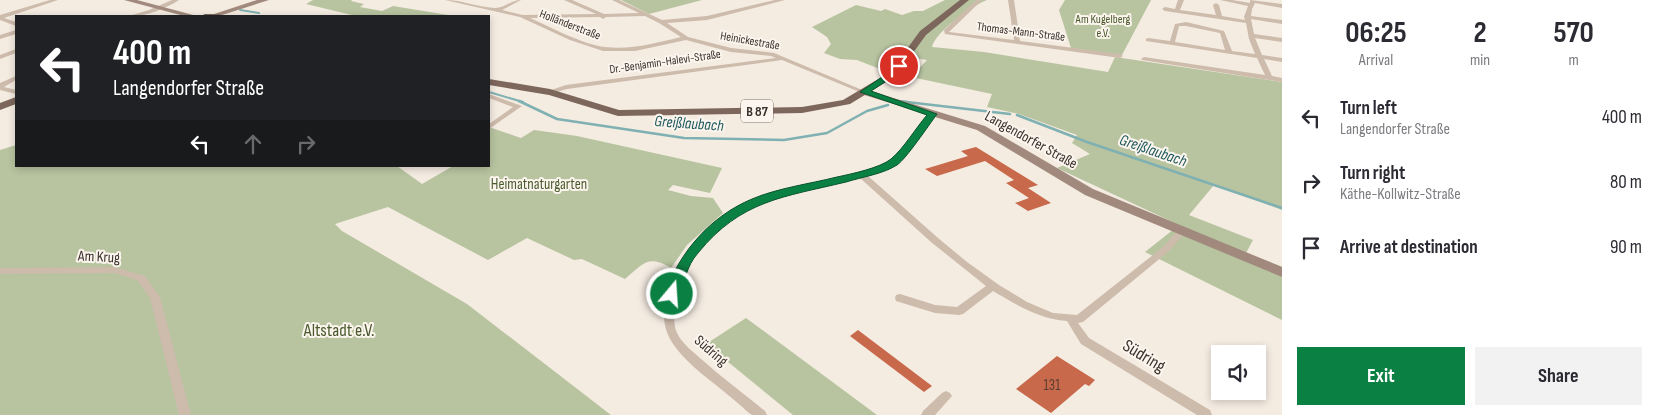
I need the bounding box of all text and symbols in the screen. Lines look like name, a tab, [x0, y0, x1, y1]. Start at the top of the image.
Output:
street label: Holländerstraße	[537, 7, 603, 44]
park label: Am Kugelberg e.V.	[1075, 12, 1131, 41]
text: 06:25	[1345, 15, 1407, 51]
text: 2	[1473, 15, 1487, 51]
text: 570	[1553, 15, 1594, 51]
street label: Thomas-Mann-Straße	[976, 19, 1066, 45]
street label: Heinickestraße	[719, 28, 781, 54]
text: 400 m	[113, 32, 191, 75]
icon: left	[30, 35, 95, 100]
pin	[878, 45, 920, 87]
street label: Dr.-Benjamin-Halevi-Straße	[608, 47, 722, 77]
text: Arrival	[1359, 51, 1393, 70]
text: min	[1470, 51, 1490, 70]
text: m	[1568, 51, 1579, 70]
icon: arrive	[885, 52, 913, 80]
text: Langendorfer Straße	[113, 75, 264, 102]
text: Turn left	[1340, 97, 1397, 120]
road number: B 87	[741, 100, 773, 122]
icon: left	[1297, 104, 1325, 132]
text: 400 m	[1602, 106, 1642, 129]
street label: Langendorfer Straße	[981, 107, 1081, 173]
water label: Greißlaubach	[654, 112, 725, 136]
text: Langendorfer Straße	[1340, 120, 1450, 139]
icon: left	[186, 130, 214, 158]
icon: ahead	[239, 130, 267, 158]
icon: right	[292, 130, 320, 158]
water label: Greißlaubach	[1117, 131, 1189, 171]
text: Turn right	[1340, 162, 1405, 185]
icon: right	[1297, 169, 1325, 197]
text: 80 m	[1610, 171, 1642, 194]
park label: Heimatnaturgarten	[491, 175, 587, 194]
text: Käthe-Kollwitz-Straße	[1340, 185, 1461, 204]
icon: arrive	[1297, 234, 1325, 262]
text: Arrive at destination	[1340, 236, 1478, 259]
text: 90 m	[1610, 236, 1642, 259]
street label: Am Krug	[77, 246, 120, 268]
position arrow	[645, 267, 697, 319]
park label: Altstadt e.V.	[303, 320, 374, 341]
street label: Südring	[690, 331, 732, 371]
street label: Südring	[1119, 335, 1169, 377]
map controls	[1211, 345, 1266, 400]
button: sound	[1211, 345, 1266, 400]
button: Exit	[1297, 347, 1465, 405]
button: Share	[1475, 347, 1642, 405]
house number: 131	[1044, 376, 1061, 395]

